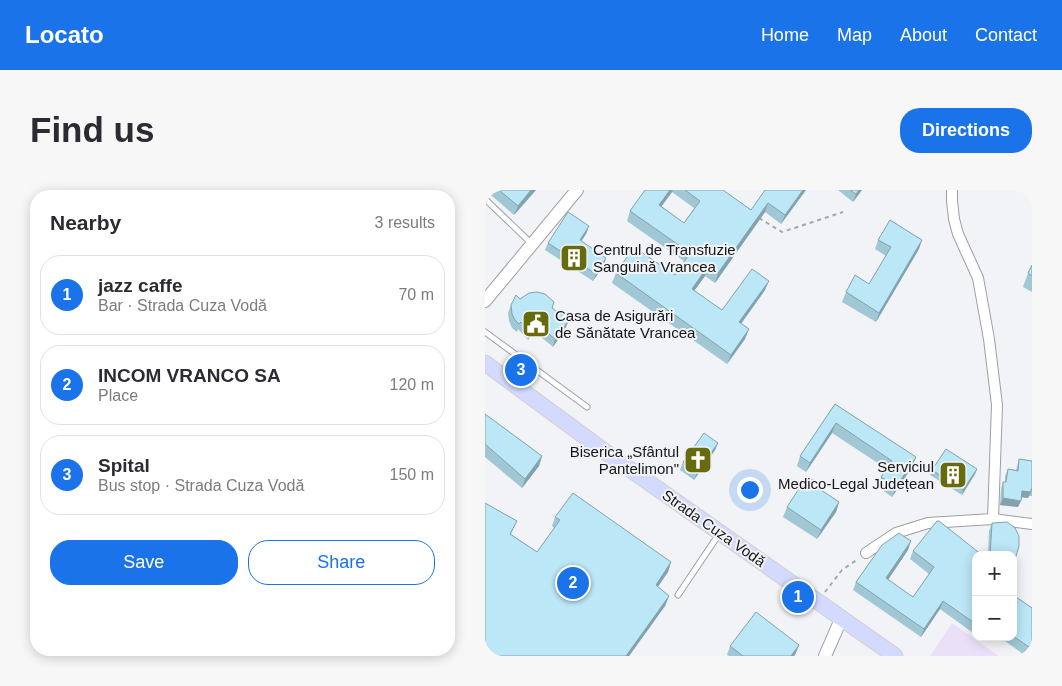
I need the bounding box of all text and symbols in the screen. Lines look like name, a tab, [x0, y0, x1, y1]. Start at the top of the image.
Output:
text: Locato	[25, 21, 104, 48]
text: Home	[761, 25, 809, 45]
text: Map	[837, 25, 872, 45]
text: About	[900, 25, 947, 45]
text: Contact	[975, 25, 1037, 45]
button: Directions	[900, 108, 1032, 153]
text: Find us	[30, 110, 154, 149]
text: Nearby	[50, 211, 121, 234]
text: 3 results	[375, 214, 435, 231]
place label: Centrul de Transfuzie Sanguină Vrancea	[593, 241, 736, 275]
building icon: Centrul de Transfuzie Sanguină Vrancea	[559, 243, 589, 273]
text: jazz caffe	[98, 275, 182, 296]
text: 1	[63, 286, 71, 303]
text: 70 m	[398, 286, 434, 303]
text: Bar · Strada Cuza Vodă	[98, 297, 267, 314]
place label: Casa de Asigurări de Sănătate Vrancea	[555, 307, 696, 341]
public building icon: Casa de Asigurări de Sănătate Vrancea	[521, 309, 551, 339]
pin: 3	[505, 351, 537, 389]
text: INCOM VRANCO SA	[98, 365, 281, 386]
text: 2	[63, 376, 71, 393]
text: 120 m	[390, 376, 434, 393]
text: Place	[98, 387, 138, 404]
place label: Biserica „Sfântul Pantelimon"	[570, 443, 679, 477]
church icon: Biserica „Sfântul Pantelimon"	[683, 445, 713, 475]
text: Spital	[98, 455, 150, 476]
place label: Serviciul Medico-Legal Județean	[778, 458, 934, 492]
building icon: Serviciul Medico-Legal Județean	[938, 460, 968, 490]
text: 3	[63, 466, 71, 483]
text: 150 m	[390, 466, 434, 483]
text: Bus stop · Strada Cuza Vodă	[98, 477, 304, 494]
your location	[737, 477, 763, 503]
street label: Strada Cuza Vodă	[659, 486, 769, 570]
button: Save	[50, 540, 238, 585]
button: Share	[248, 540, 435, 585]
map controls	[972, 551, 1017, 641]
button: +	[972, 551, 1017, 596]
pin: 2	[557, 564, 589, 602]
pin: 1	[782, 578, 814, 616]
button: −	[972, 596, 1017, 641]

